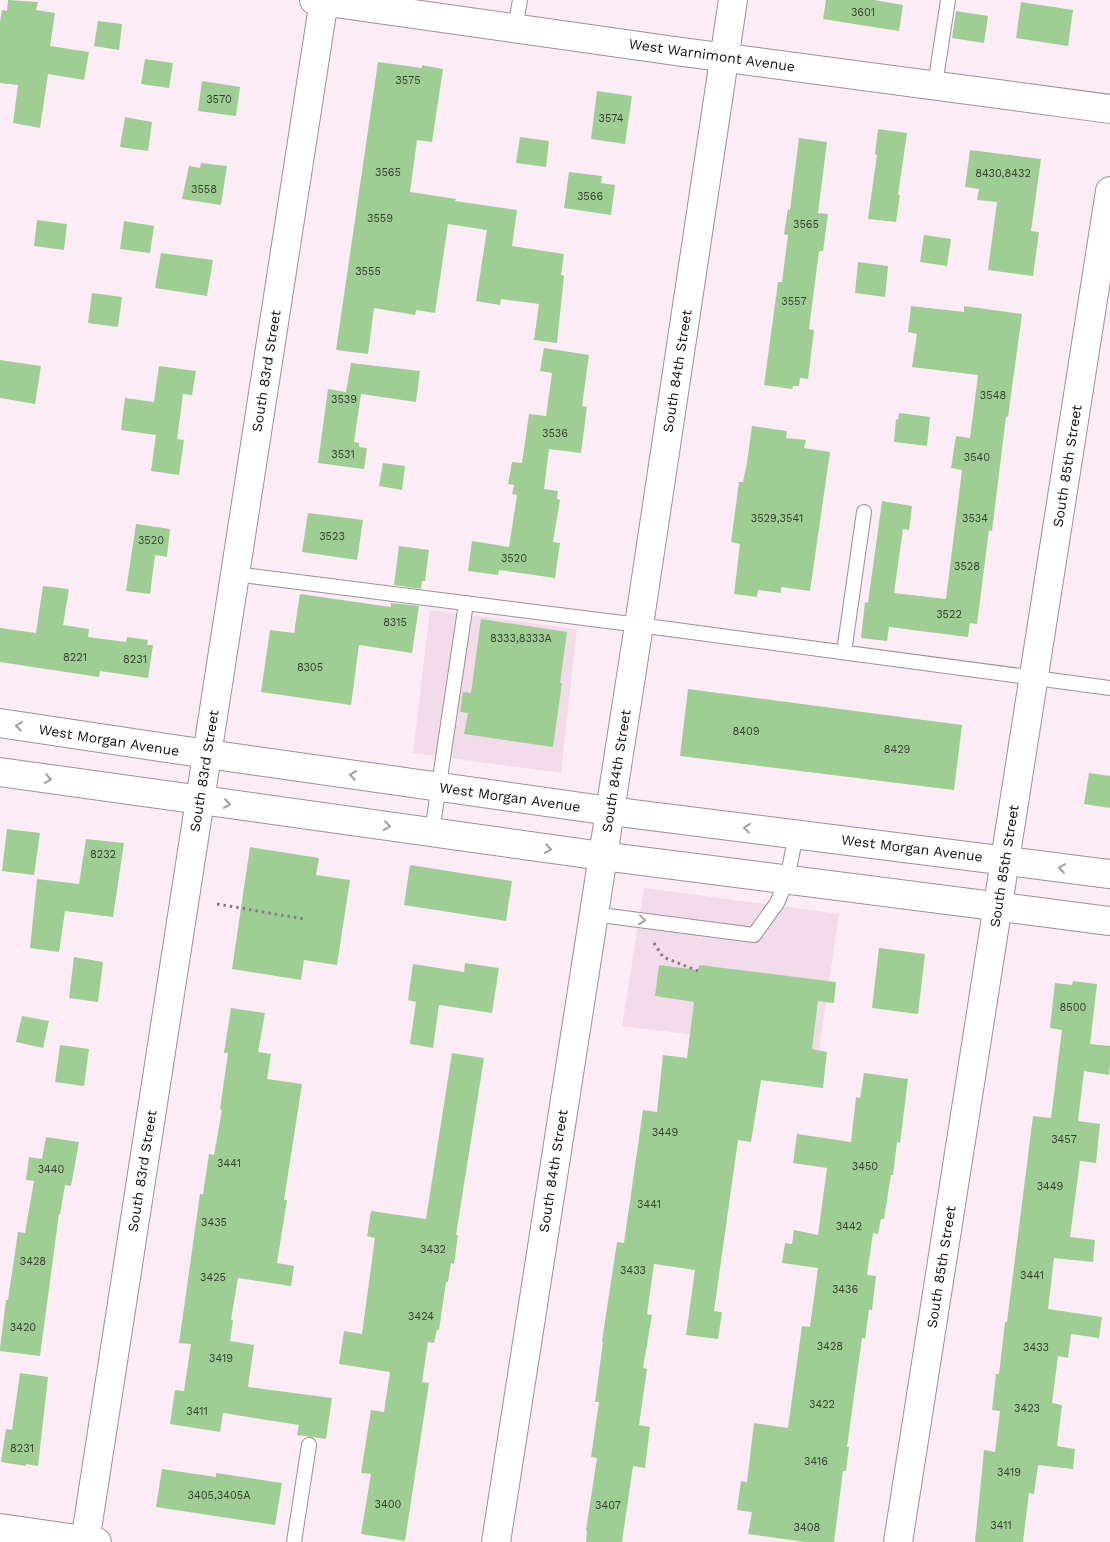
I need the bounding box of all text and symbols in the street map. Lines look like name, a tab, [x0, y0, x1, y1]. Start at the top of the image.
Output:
house number: 3601	[851, 6, 875, 19]
street label: West Warnimont Avenue	[628, 35, 796, 75]
house number: 3575	[395, 74, 421, 87]
house number: 3570	[206, 93, 232, 106]
house number: 3574	[599, 112, 624, 125]
house number: 3565	[375, 166, 401, 179]
house number: 8430,8432	[975, 167, 1031, 180]
house number: 3558	[191, 183, 217, 196]
house number: 3566	[577, 190, 603, 203]
house number: 3559	[367, 212, 393, 225]
house number: 3565	[793, 218, 819, 231]
house number: 3555	[355, 265, 381, 278]
house number: 3557	[781, 295, 807, 308]
street label: South 84th Street	[659, 308, 695, 433]
street label: South 83rd Street	[248, 309, 284, 433]
house number: 3548	[980, 389, 1006, 402]
house number: 3539	[331, 393, 357, 406]
street label: South 85th Street	[1049, 404, 1085, 528]
house number: 3536	[542, 427, 568, 440]
house number: 3531	[331, 448, 355, 461]
house number: 3540	[964, 451, 990, 464]
house number: 3529,3541	[751, 512, 803, 525]
house number: 3534	[962, 512, 988, 525]
house number: 3523	[319, 530, 345, 543]
house number: 3520	[138, 534, 164, 547]
house number: 3520	[501, 552, 527, 565]
house number: 3528	[954, 560, 980, 573]
house number: 3522	[936, 608, 962, 621]
house number: 8315	[383, 616, 407, 629]
house number: 8333,8333A	[490, 632, 552, 645]
house number: 8221	[63, 651, 87, 664]
house number: 8231	[123, 653, 147, 666]
house number: 8305	[297, 661, 323, 674]
street label: South 84th Street	[598, 708, 634, 833]
street label: South 83rd Street	[186, 709, 222, 833]
one-way arrow	[15, 721, 23, 732]
street label: West Morgan Avenue	[37, 721, 181, 759]
house number: 8409	[732, 725, 760, 738]
house number: 8429	[884, 743, 911, 756]
one-way arrow	[349, 770, 357, 781]
one-way arrow	[44, 773, 53, 783]
street label: West Morgan Avenue	[438, 779, 582, 815]
one-way arrow	[222, 798, 231, 808]
street label: South 85th Street	[986, 804, 1022, 928]
one-way arrow	[384, 820, 392, 831]
one-way arrow	[743, 823, 751, 834]
street label: West Morgan Avenue	[840, 831, 984, 865]
one-way arrow	[545, 843, 553, 854]
house number: 8232	[90, 848, 116, 861]
one-way arrow	[1057, 863, 1066, 873]
one-way arrow	[637, 915, 646, 925]
house number: 8500	[1060, 1001, 1087, 1014]
street label: South 84th Street	[535, 1108, 571, 1233]
street label: South 83rd Street	[124, 1109, 160, 1233]
house number: 3449	[652, 1126, 679, 1139]
house number: 3457	[1051, 1133, 1077, 1146]
house number: 3441	[217, 1157, 241, 1170]
house number: 3450	[852, 1160, 878, 1173]
house number: 3440	[38, 1163, 65, 1176]
house number: 3449	[1037, 1180, 1064, 1193]
house number: 3441	[637, 1198, 661, 1211]
street label: South 85th Street	[923, 1205, 959, 1329]
house number: 3435	[201, 1216, 227, 1229]
house number: 3442	[836, 1220, 862, 1233]
house number: 3432	[420, 1243, 446, 1256]
house number: 3428	[20, 1255, 46, 1268]
house number: 3433	[620, 1264, 646, 1277]
house number: 3441	[1020, 1269, 1044, 1282]
house number: 3425	[200, 1271, 226, 1284]
house number: 3436	[832, 1283, 858, 1296]
house number: 3424	[408, 1310, 434, 1323]
house number: 3420	[10, 1321, 36, 1334]
house number: 3428	[817, 1340, 843, 1353]
house number: 3433	[1023, 1341, 1049, 1354]
house number: 3419	[209, 1352, 233, 1365]
house number: 3422	[809, 1398, 835, 1411]
house number: 3423	[1014, 1402, 1040, 1415]
house number: 3411	[186, 1405, 208, 1418]
house number: 8231	[10, 1442, 34, 1455]
house number: 3416	[804, 1455, 828, 1468]
house number: 3419	[997, 1466, 1021, 1479]
house number: 3405,3405A	[188, 1489, 250, 1502]
house number: 3400	[375, 1498, 402, 1511]
house number: 3407	[595, 1499, 621, 1512]
house number: 3411	[990, 1519, 1012, 1532]
house number: 3408	[794, 1521, 821, 1534]

